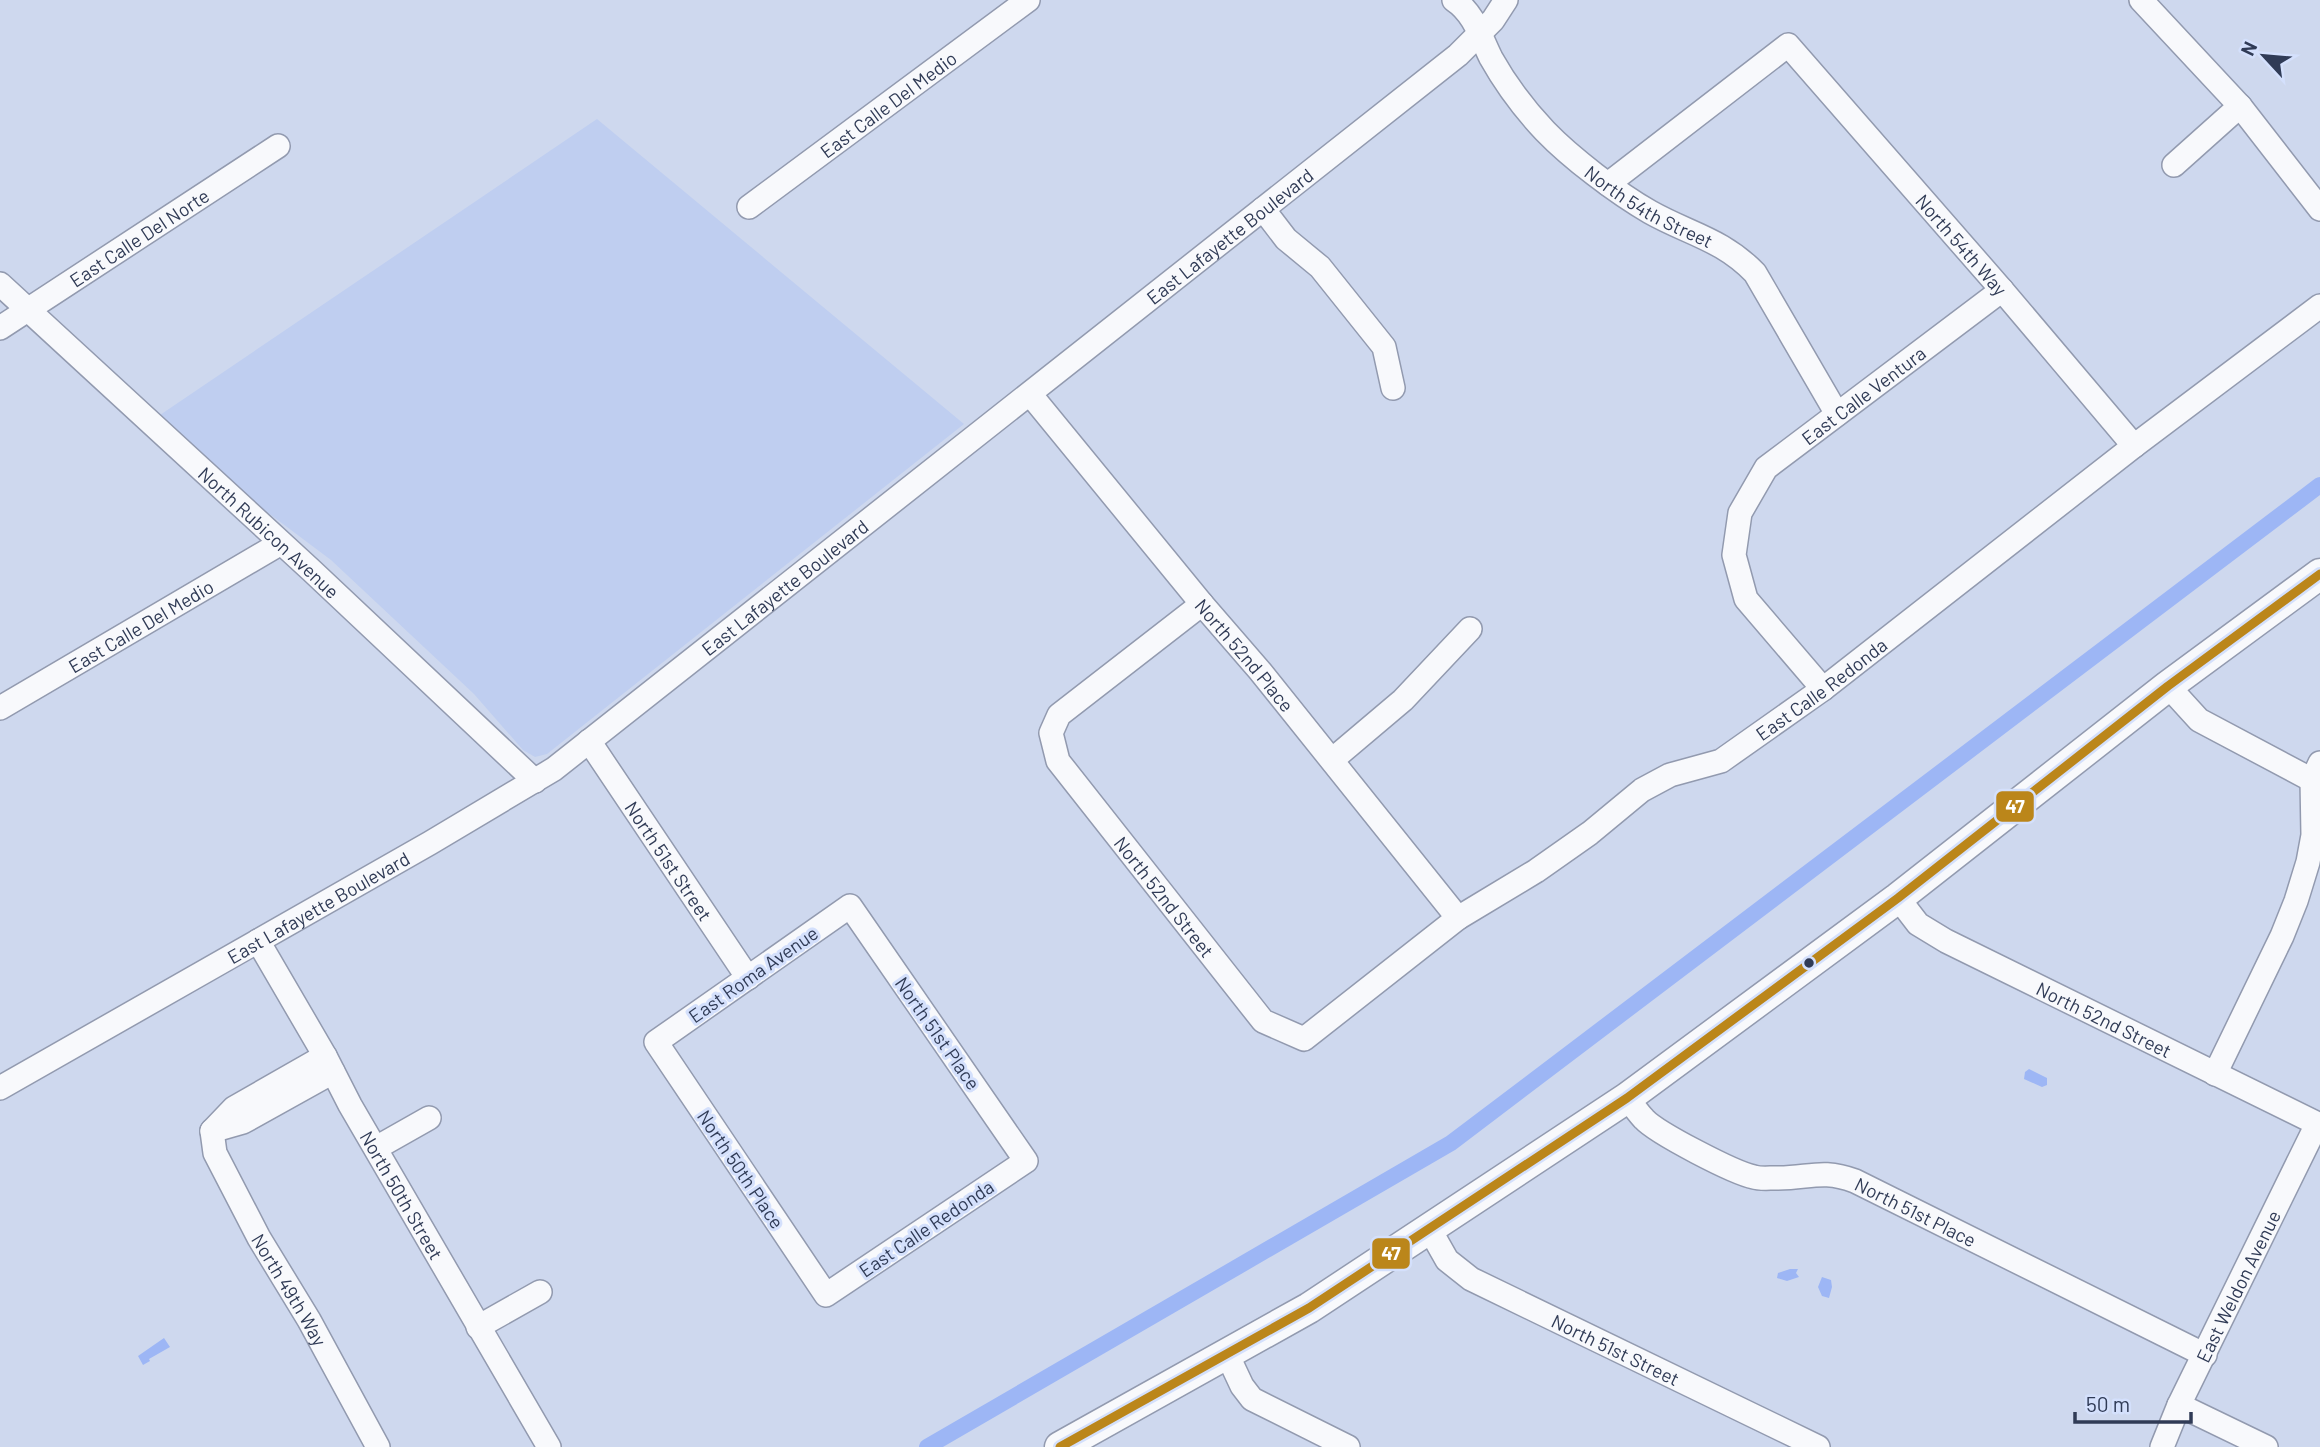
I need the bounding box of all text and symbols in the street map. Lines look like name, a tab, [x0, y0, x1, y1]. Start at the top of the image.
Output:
north arrow	[2229, 21, 2299, 91]
text: N	[2235, 38, 2261, 59]
street label: East Calle Del Medio	[815, 46, 961, 162]
street label: North 54th Street	[1580, 160, 1717, 252]
street label: East Lafayette Boulevard	[1141, 163, 1317, 308]
street label: East Calle Del Norte	[65, 183, 213, 291]
street label: North 54th Way	[1912, 189, 2013, 300]
street label: East Calle Ventura	[1797, 341, 1930, 449]
street label: North Rubicon Avenue	[194, 461, 344, 602]
street label: East Lafayette Boulevard	[697, 514, 872, 660]
street label: East Calle Del Medio	[64, 574, 217, 677]
street label: North 52nd Place	[1191, 594, 1299, 716]
street label: East Calle Redonda	[1751, 632, 1891, 745]
line badge: 47	[1995, 790, 2035, 823]
text: 47	[2005, 794, 2025, 817]
street label: North 51st Street	[621, 796, 718, 925]
street label: North 52nd Street	[1110, 831, 1219, 961]
street label: East Lafayette Boulevard	[223, 846, 413, 968]
street label: East Roma Avenue	[684, 921, 822, 1027]
unlabelled marker	[1802, 956, 1816, 970]
street label: North 51st Place	[891, 972, 985, 1094]
street label: North 52nd Street	[2033, 976, 2176, 1062]
street label: North 50th Place	[693, 1105, 789, 1233]
street label: North 50th Street	[356, 1126, 449, 1263]
street label: North 51st Place	[1851, 1171, 1980, 1251]
street label: East Calle Redonda	[854, 1174, 998, 1282]
street label: East Weldon Avenue	[2190, 1206, 2285, 1366]
street label: North 49th Way	[247, 1229, 332, 1350]
line badge: 47	[1371, 1237, 1411, 1270]
text: 47	[1381, 1241, 1401, 1264]
street label: North 51st Street	[1548, 1308, 1683, 1390]
scale bar	[2075, 1380, 2190, 1424]
text: 50 m	[2086, 1391, 2130, 1416]

